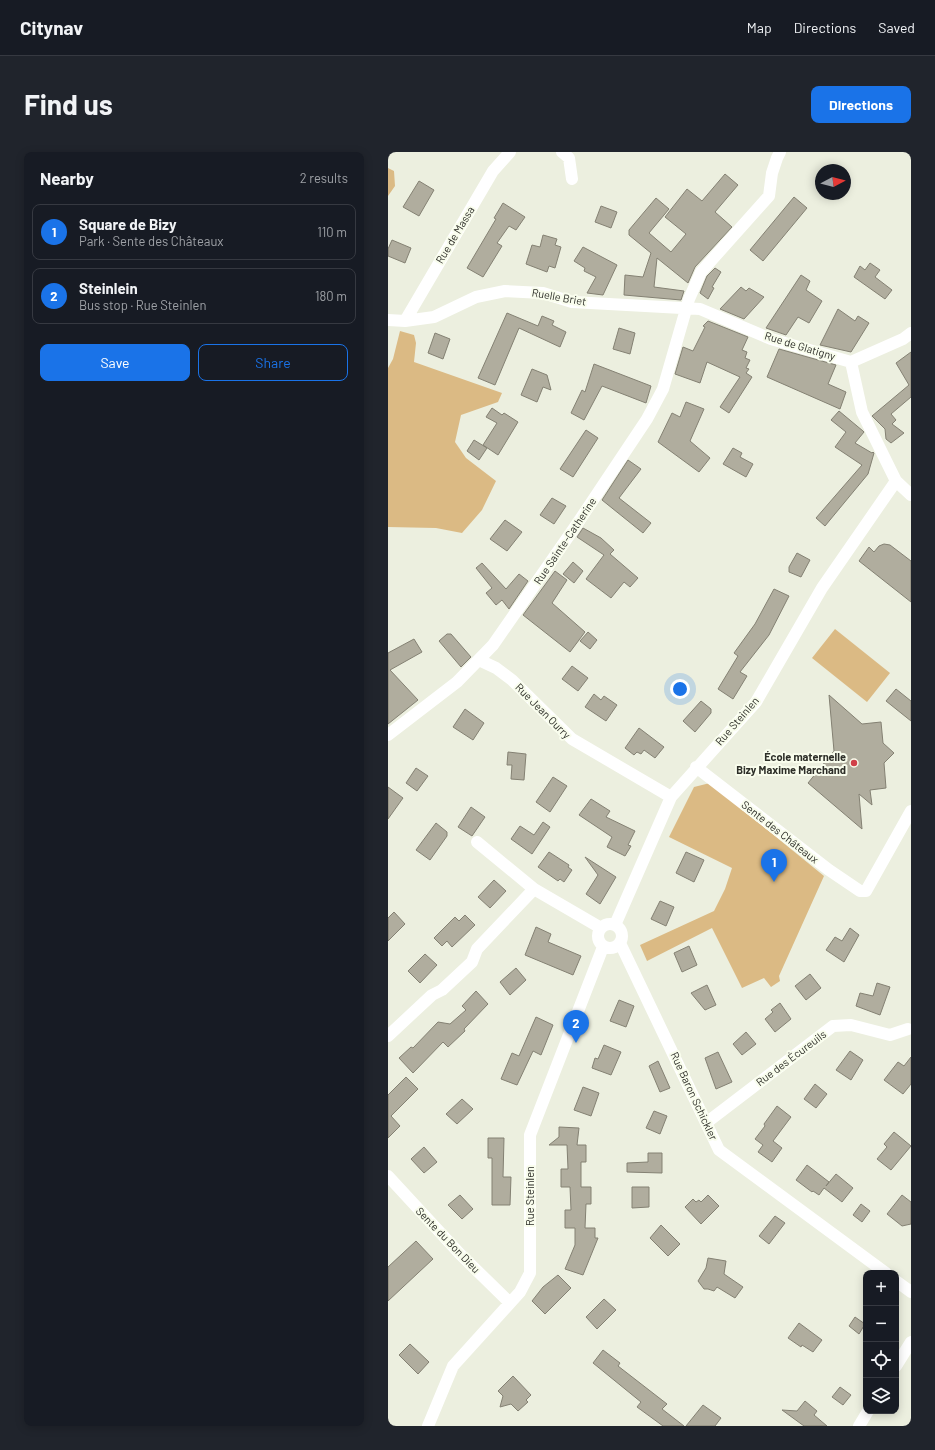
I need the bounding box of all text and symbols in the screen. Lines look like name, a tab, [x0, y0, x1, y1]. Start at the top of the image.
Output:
text: Citynav	[20, 16, 83, 39]
text: Map	[747, 19, 772, 36]
text: Directions	[794, 19, 856, 36]
text: Saved	[878, 19, 915, 36]
button: Directions	[811, 86, 911, 123]
text: Find us	[24, 87, 113, 121]
north arrow	[815, 164, 851, 200]
text: Nearby	[40, 168, 94, 188]
text: 2 results	[300, 170, 348, 186]
street label: Rue de Massa	[432, 204, 477, 266]
text: Square de Bizy	[79, 215, 177, 233]
text: 1	[52, 224, 56, 240]
text: 110 m	[317, 224, 347, 240]
text: Park · Sente des Châteaux	[79, 233, 224, 249]
text: Steinlein	[79, 279, 138, 297]
street label: Ruelle Briet	[531, 285, 587, 308]
text: 2	[50, 288, 58, 304]
text: 180 m	[315, 288, 347, 304]
text: Bus stop · Rue Steinlen	[79, 297, 207, 313]
street label: Rue de Glatigny	[763, 329, 837, 362]
button: Save	[40, 344, 190, 381]
button: Share	[198, 344, 348, 381]
street label: Rue Sainte-Catherine	[531, 495, 599, 587]
your location	[670, 679, 690, 699]
street label: Rue Jean Ourry	[513, 680, 574, 741]
street label: Rue Steinlen	[712, 694, 761, 748]
place label: École maternelle Bizy Maxime Marchand	[736, 750, 846, 776]
marker: École maternelle Bizy Maxime Marchand	[849, 758, 859, 768]
street label: Sente des Châteaux	[739, 798, 821, 866]
pin: 1	[761, 849, 787, 882]
pin: 2	[563, 1010, 589, 1043]
street label: Rue des Écureuils	[753, 1027, 828, 1088]
street label: Rue Baron Schickler	[668, 1050, 721, 1142]
street label: Rue Steinlen	[523, 1166, 536, 1226]
street label: Sente du Bon Dieu	[414, 1204, 483, 1275]
map controls	[863, 1270, 899, 1414]
button: +	[863, 1270, 899, 1306]
button: −	[863, 1306, 899, 1342]
button: locate	[863, 1342, 899, 1378]
button: layers	[863, 1378, 899, 1414]

